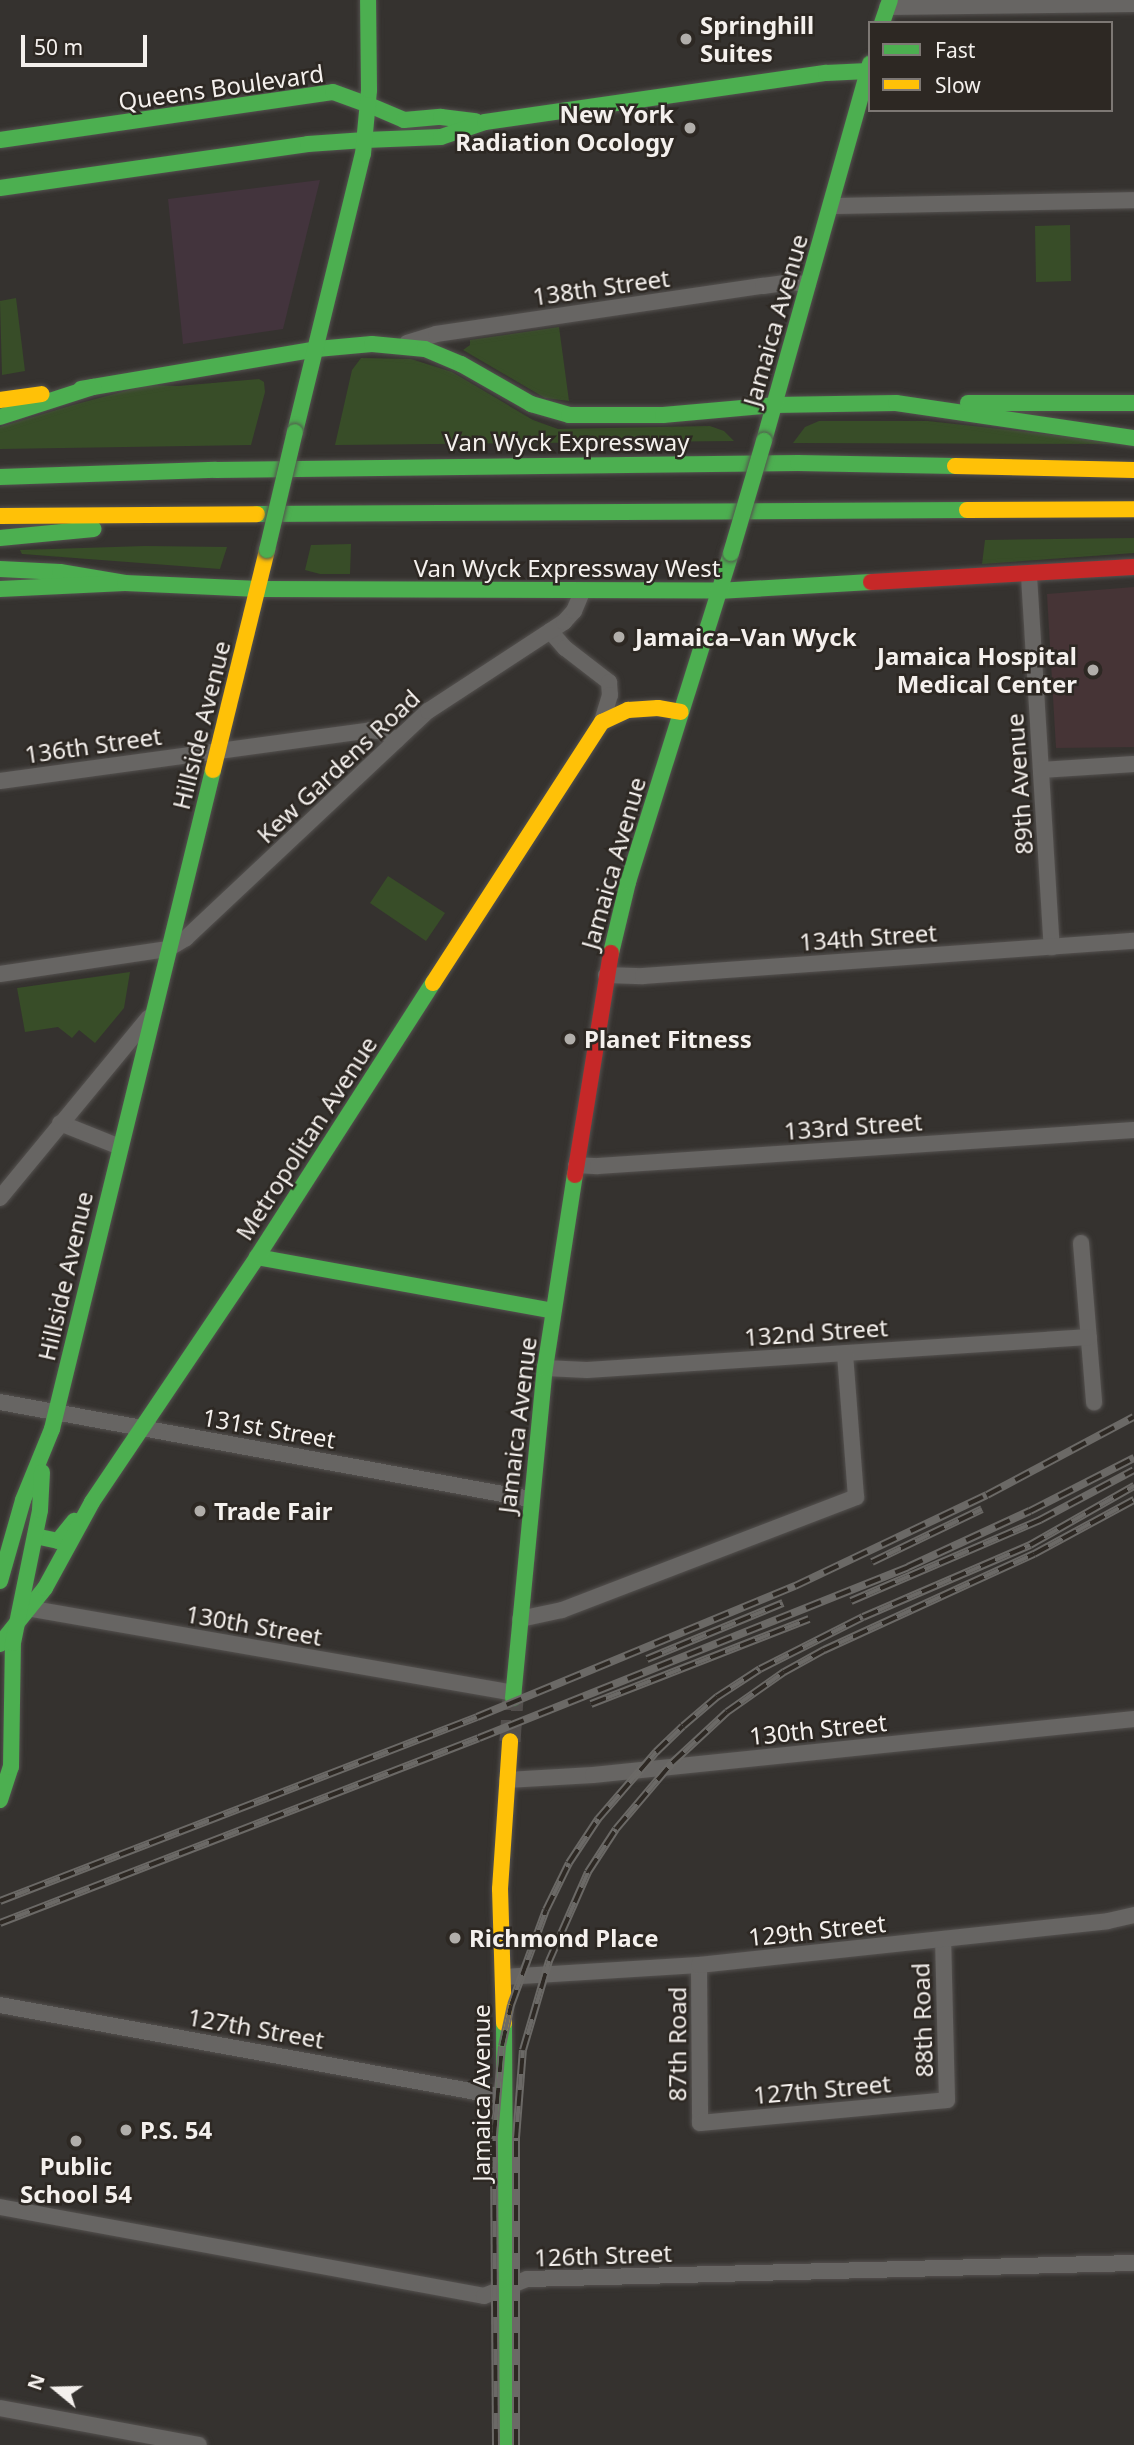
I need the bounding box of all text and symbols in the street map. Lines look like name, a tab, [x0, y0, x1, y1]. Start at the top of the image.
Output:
place label: Springhill Suites	[700, 11, 814, 67]
scale bar	[24, 21, 150, 65]
legend	[868, 21, 1113, 112]
marker: Springhill Suites	[678, 31, 694, 47]
text: 50 m	[34, 33, 83, 61]
text: Fast	[935, 36, 975, 64]
street label: Queens Boulevard	[116, 58, 326, 116]
text: Slow	[935, 71, 981, 99]
place label: New York Radiation Ocology	[455, 100, 674, 156]
marker: New York Radiation Ocology	[680, 118, 700, 138]
street label: Jamaica Avenue	[737, 231, 813, 409]
street label: 138th Street	[531, 263, 671, 311]
street label: Van Wyck Expressway	[445, 428, 689, 456]
street label: Van Wyck Expressway West	[414, 554, 720, 582]
place label: Jamaica–Van Wyck	[635, 623, 857, 651]
marker: Jamaica–Van Wyck	[609, 627, 629, 647]
street label: Hillside Avenue	[166, 638, 236, 812]
place label: Jamaica Hospital Medical Center	[877, 642, 1077, 698]
marker: Jamaica Hospital Medical Center	[1083, 660, 1103, 680]
street label: Kew Gardens Road	[251, 683, 425, 849]
street label: 89th Avenue	[1000, 712, 1038, 856]
street label: 136th Street	[23, 721, 163, 769]
street label: Jamaica Avenue	[575, 774, 651, 952]
street label: 134th Street	[798, 918, 938, 956]
place label: Planet Fitness	[584, 1025, 752, 1053]
street label: Metropolitan Avenue	[229, 1031, 383, 1245]
marker: Planet Fitness	[562, 1031, 578, 1047]
street label: 133rd Street	[783, 1107, 923, 1145]
street label: Hillside Avenue	[32, 1189, 98, 1363]
street label: 132nd Street	[743, 1313, 889, 1351]
street label: Jamaica Avenue	[492, 1335, 542, 1515]
street label: 131st Street	[200, 1402, 338, 1454]
place label: Trade Fair	[214, 1497, 332, 1525]
marker: Trade Fair	[192, 1503, 208, 1519]
street label: 130th Street	[184, 1599, 324, 1651]
street label: 130th Street	[748, 1707, 888, 1751]
street label: 129th Street	[747, 1908, 887, 1952]
place label: Richmond Place	[469, 1924, 658, 1952]
marker: Richmond Place	[447, 1930, 463, 1946]
street label: 88th Road	[906, 1962, 938, 2078]
street label: 87th Road	[663, 1987, 691, 2101]
street label: 127th Street	[186, 2002, 326, 2054]
street label: Jamaica Avenue	[467, 2004, 495, 2182]
street label: 127th Street	[752, 2069, 892, 2109]
place label: P.S. 54	[140, 2116, 212, 2144]
marker: P.S. 54	[118, 2122, 134, 2138]
marker: Public School 54	[68, 2133, 84, 2149]
place label: Public School 54	[20, 2152, 132, 2208]
street label: 126th Street	[534, 2238, 672, 2272]
north arrow	[21, 2354, 91, 2424]
text: N	[21, 2371, 51, 2394]

